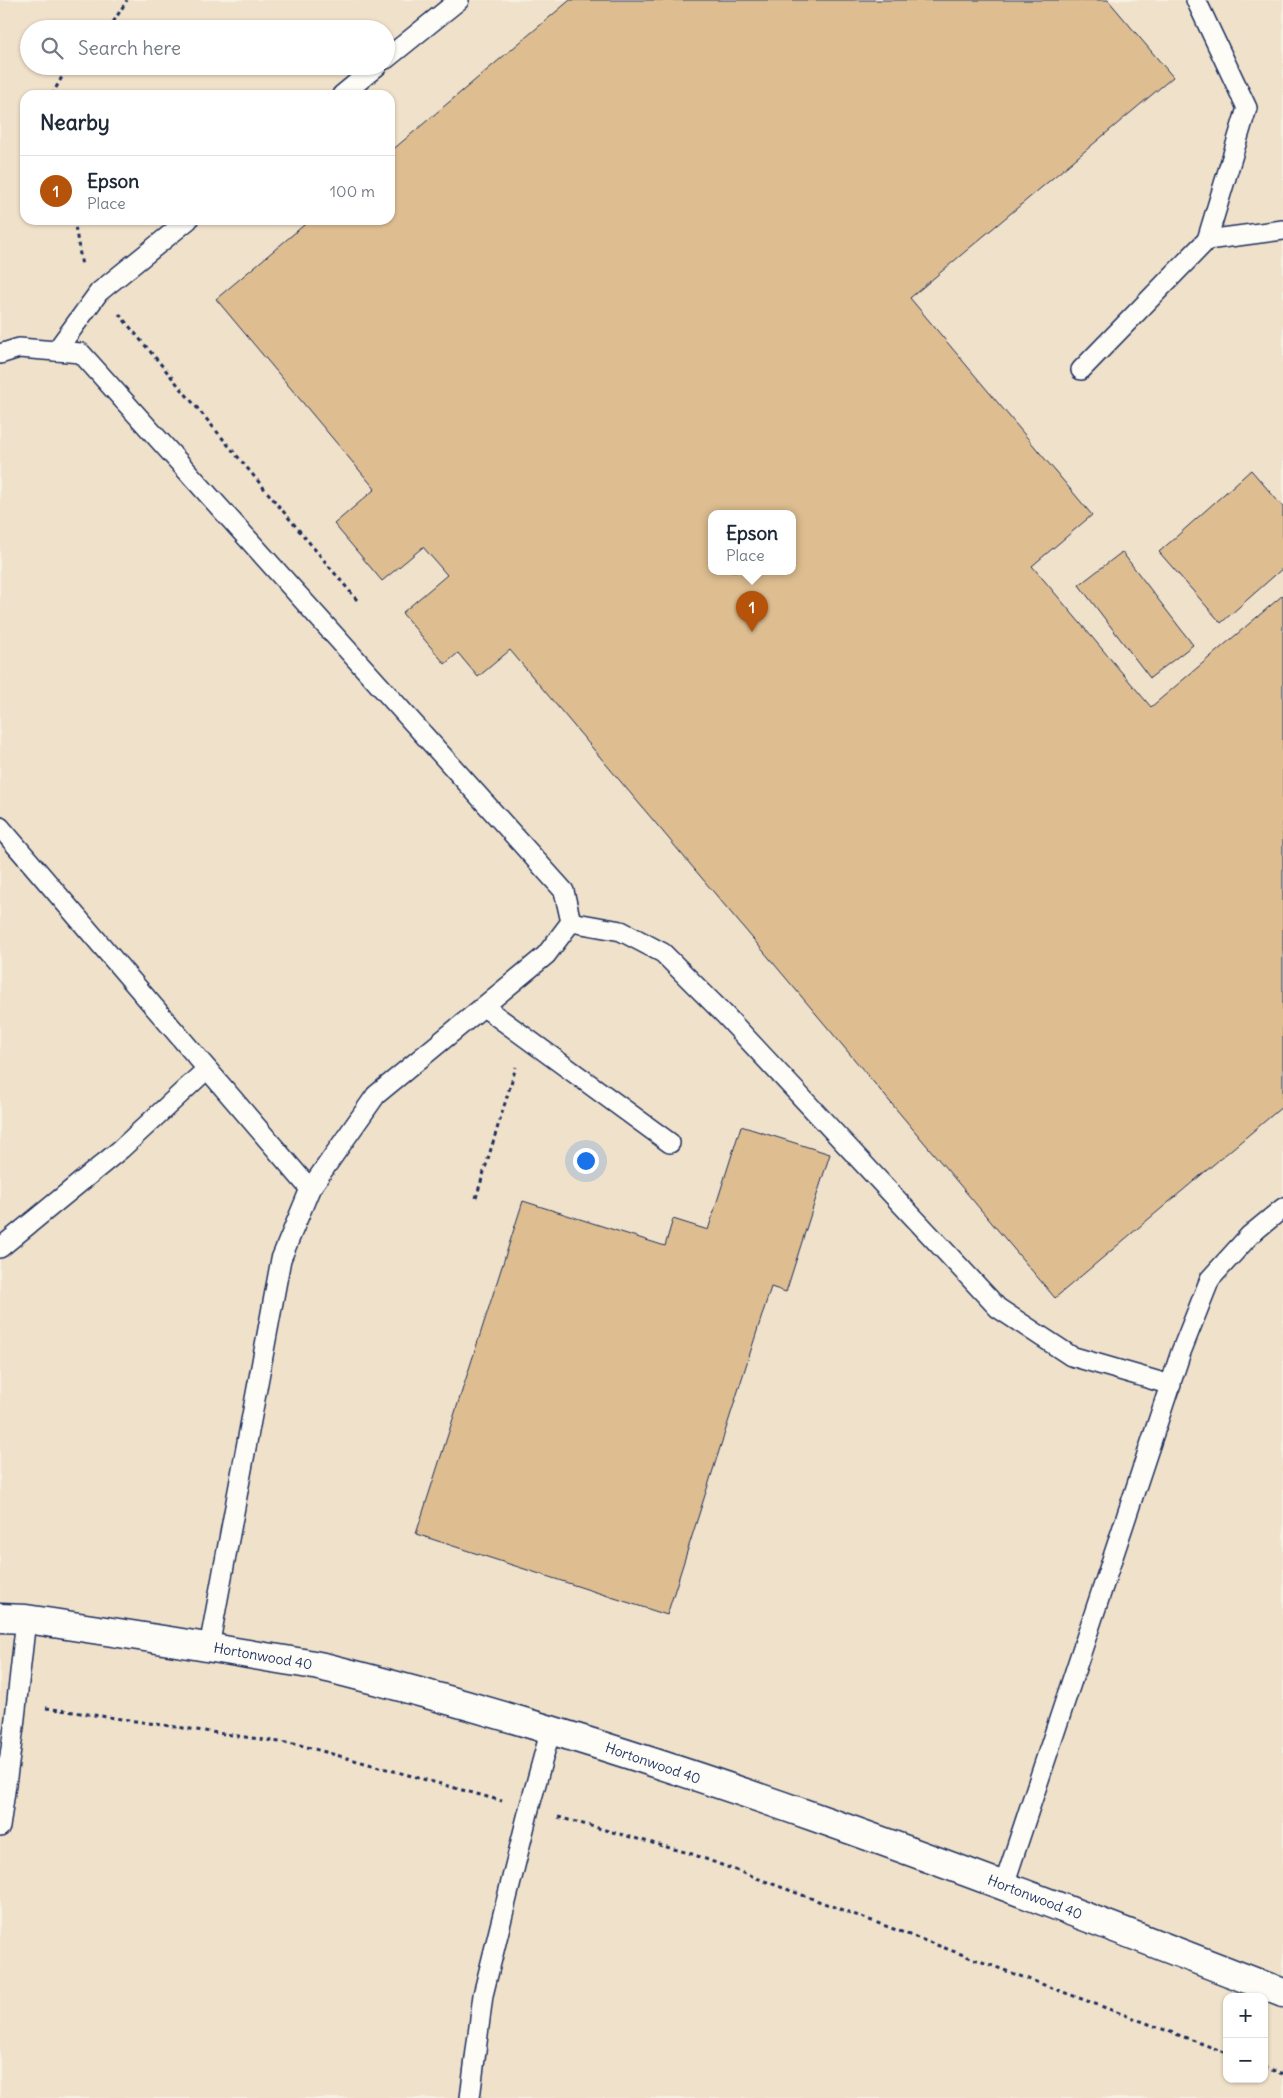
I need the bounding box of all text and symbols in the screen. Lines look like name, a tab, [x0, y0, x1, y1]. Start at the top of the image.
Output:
search box	[20, 20, 395, 75]
icon: search	[38, 34, 66, 62]
text: Search here	[78, 36, 181, 60]
text: Nearby	[40, 109, 110, 136]
text: Epson	[87, 169, 139, 193]
text: 1	[53, 181, 59, 201]
text: 100 m	[330, 181, 375, 201]
text: Place	[87, 193, 126, 213]
popup	[708, 510, 796, 575]
text: Epson	[726, 521, 778, 545]
text: Place	[726, 545, 765, 565]
pin: 1	[736, 591, 768, 632]
your location	[573, 1148, 599, 1174]
street label: Hortonwood 40	[212, 1638, 314, 1674]
street label: Hortonwood 40	[603, 1738, 703, 1788]
street label: Hortonwood 40	[985, 1871, 1085, 1923]
map controls	[1223, 1993, 1268, 2083]
button: +	[1223, 1993, 1268, 2038]
button: −	[1223, 2038, 1268, 2083]

